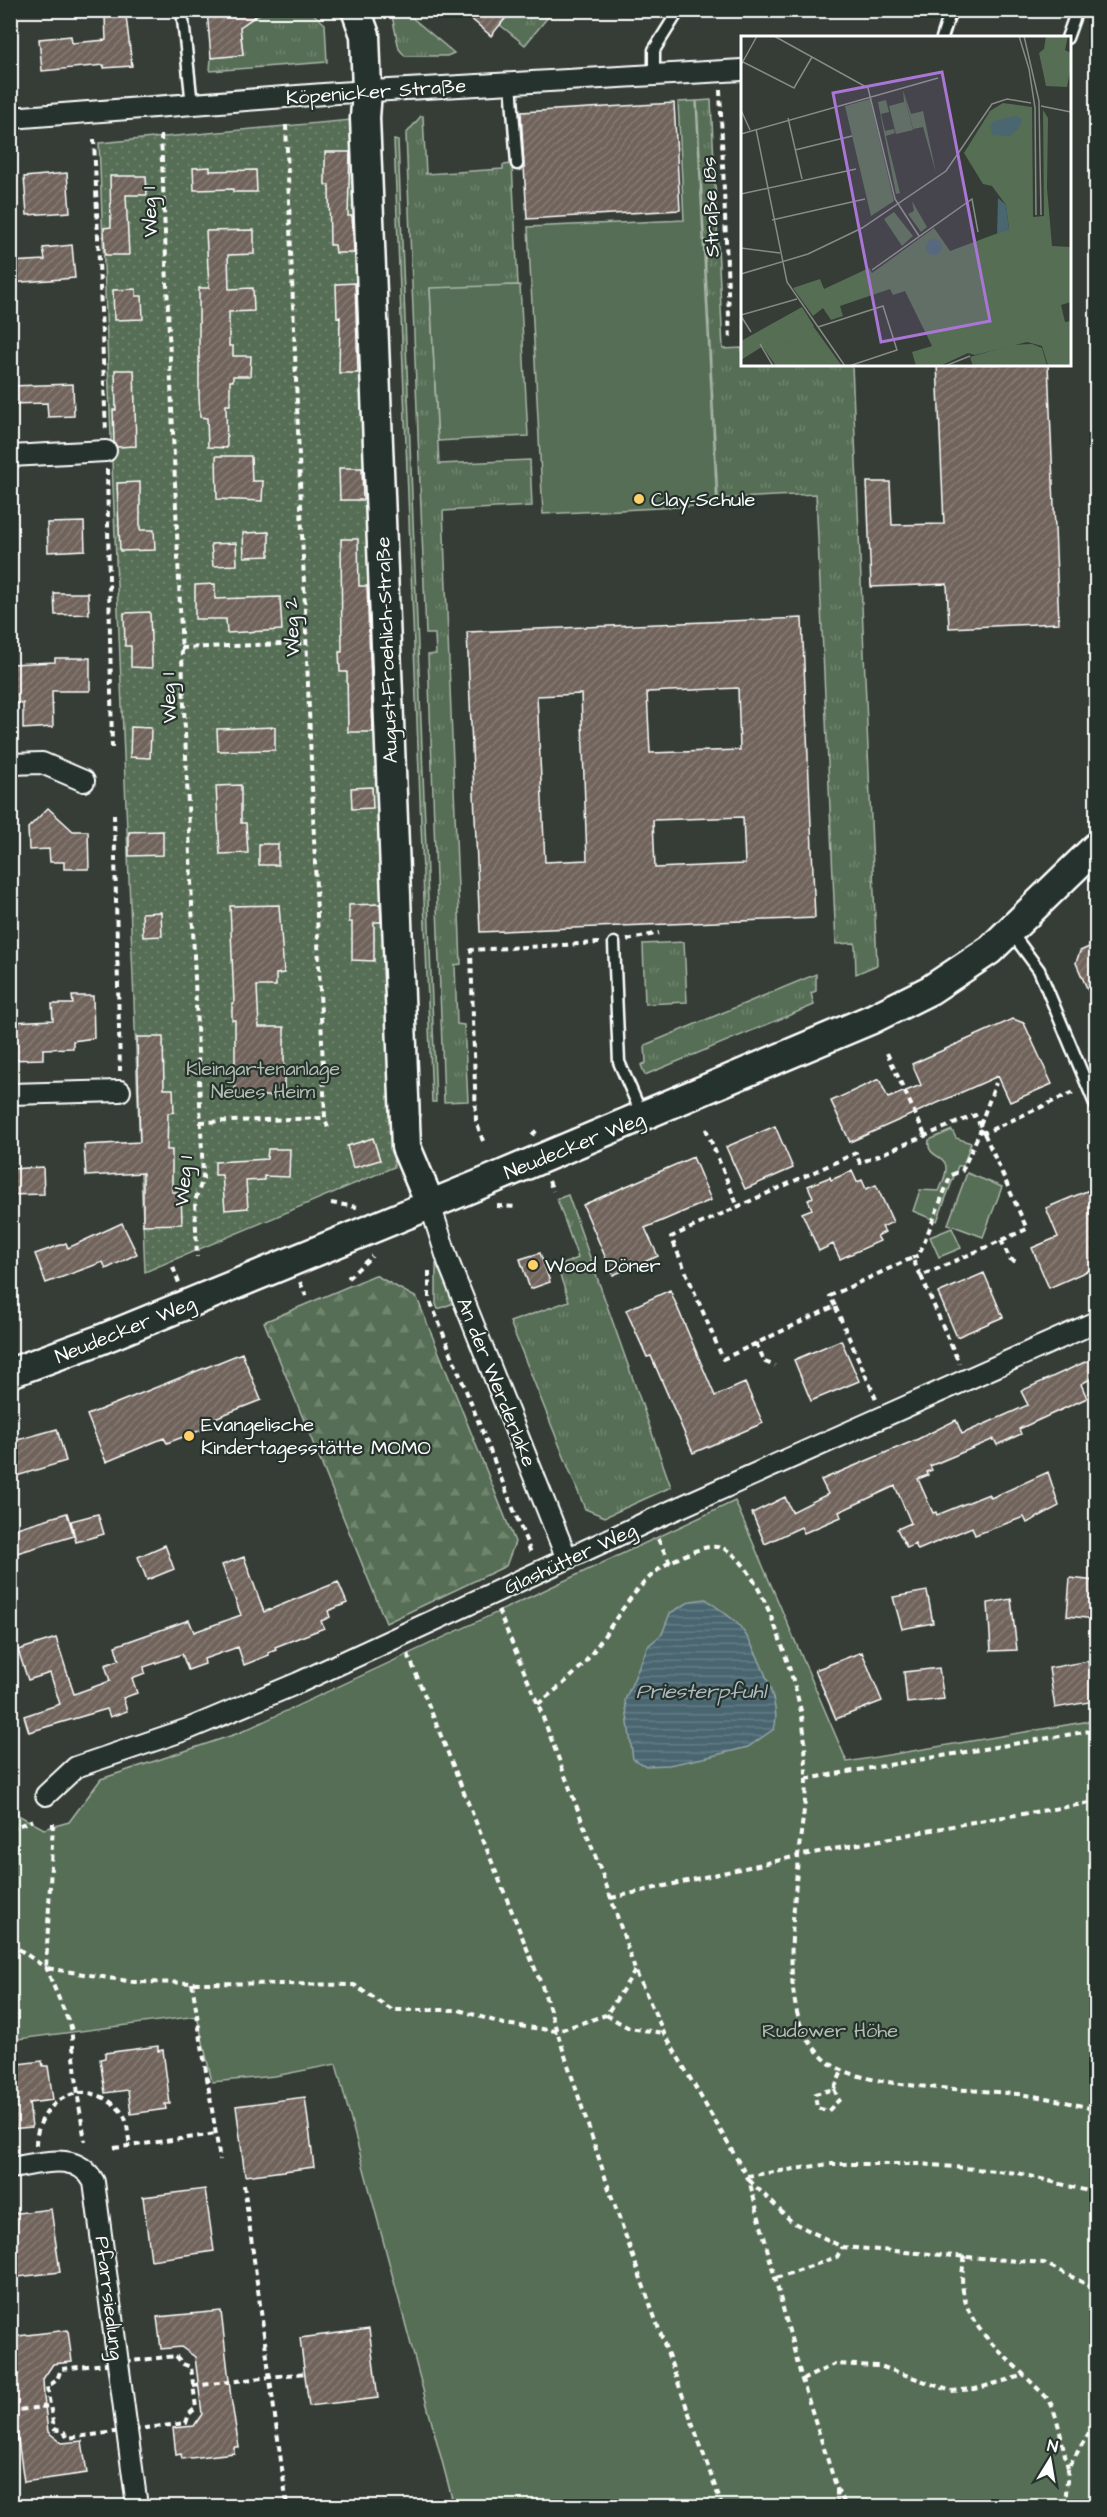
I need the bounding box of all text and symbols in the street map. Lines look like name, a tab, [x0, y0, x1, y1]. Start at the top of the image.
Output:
inset map	[741, 36, 1071, 366]
street label: Köpenicker Straße	[285, 72, 467, 112]
street label: Straße 18s	[695, 156, 727, 258]
street label: Weg 1	[135, 186, 166, 238]
place label: Clay-Schule	[651, 486, 755, 515]
marker: Clay-Schule	[632, 492, 646, 506]
street label: August-Froehlich-Straße	[369, 536, 406, 764]
street label: Weg 2	[277, 596, 308, 657]
street label: Weg 1	[154, 672, 185, 724]
park label: Kleingartenanlage Neues Heim	[186, 1055, 340, 1106]
street label: Neudecker Weg	[500, 1105, 649, 1188]
street label: Weg 1	[168, 1154, 201, 1208]
place label: Wood Döner	[545, 1252, 661, 1280]
marker: Wood Döner	[526, 1258, 540, 1272]
street label: Neudecker Weg	[51, 1289, 200, 1372]
street label: An der Werderlake	[449, 1294, 543, 1471]
place label: Evangelische Kindertagesstätte MOMO	[201, 1411, 431, 1463]
marker: Evangelische Kindertagesstätte MOMO	[182, 1429, 196, 1443]
street label: Glashütter Weg	[500, 1516, 642, 1603]
water label: Priesterpfuhl	[636, 1677, 769, 1706]
park label: Rudower Höhe	[762, 2017, 898, 2045]
street label: Pfarrsiedlung	[87, 2235, 130, 2362]
north arrow	[1020, 2430, 1080, 2490]
text: N	[1046, 2435, 1060, 2458]

